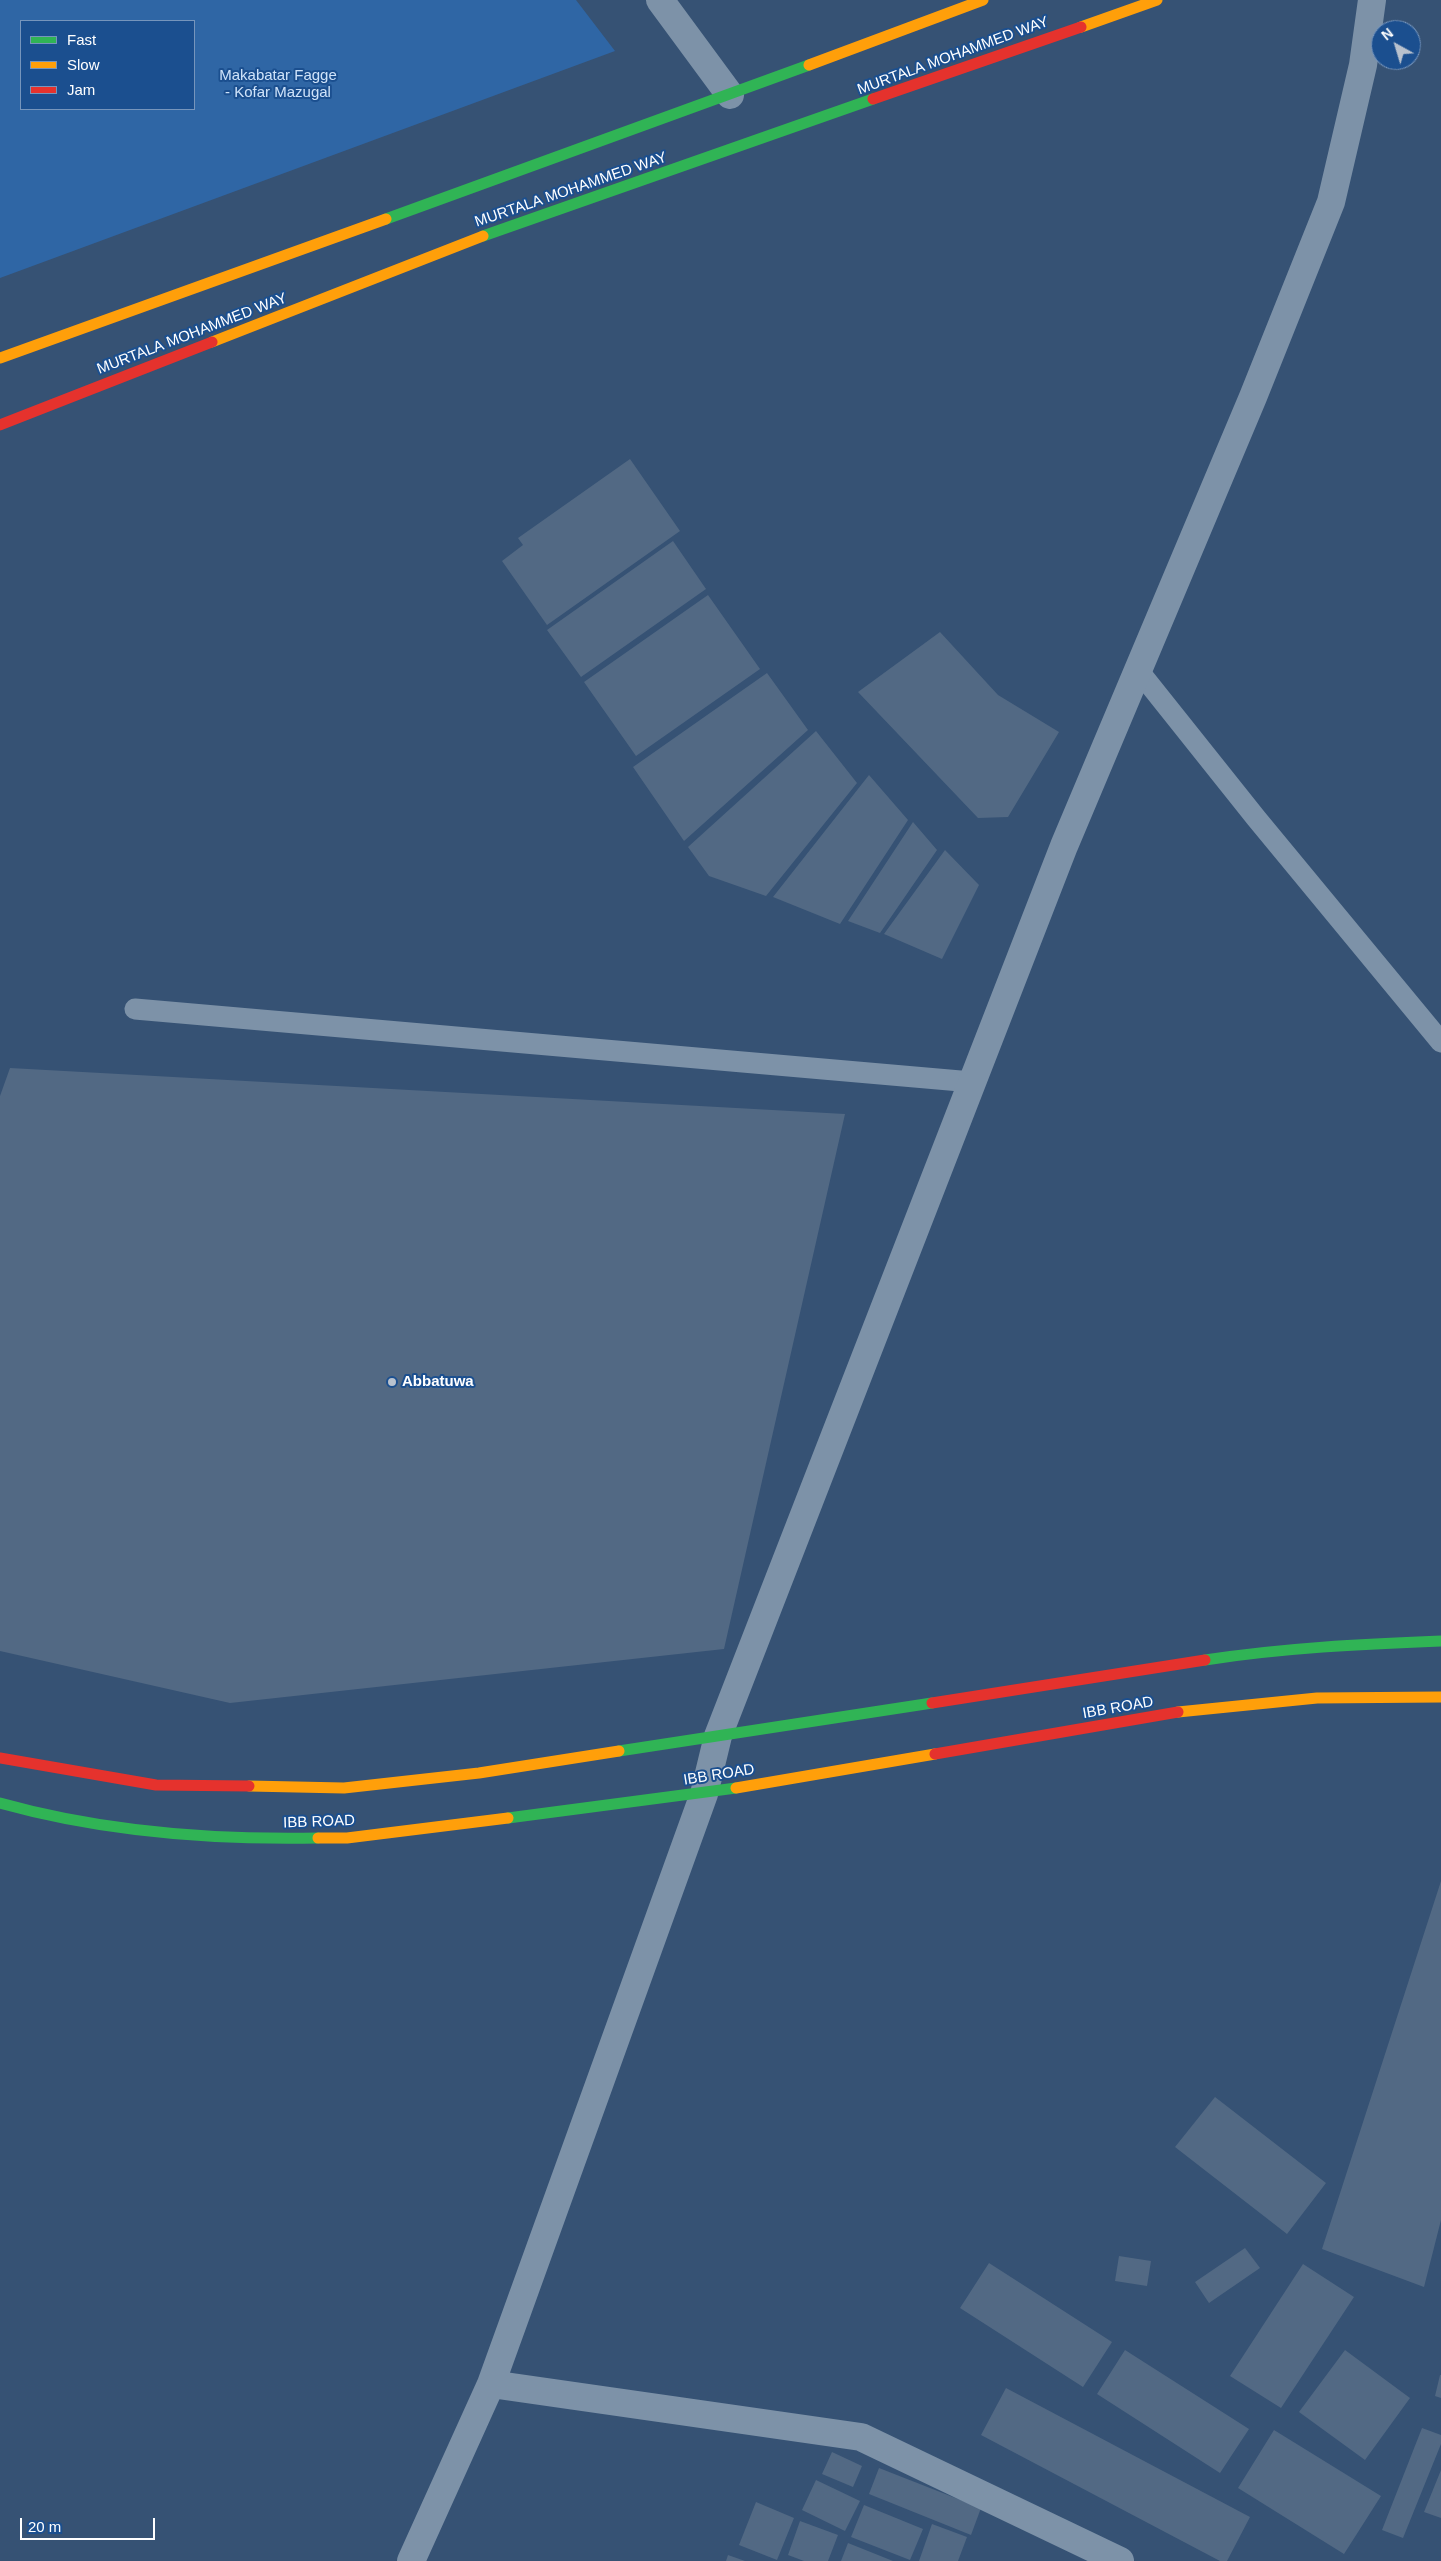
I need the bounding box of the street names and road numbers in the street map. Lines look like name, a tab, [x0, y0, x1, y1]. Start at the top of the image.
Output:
street label: MURTALA MOHAMMED WAY	[855, 13, 1051, 99]
street label: MURTALA MOHAMMED WAY	[473, 149, 669, 231]
street label: MURTALA MOHAMMED WAY	[95, 289, 289, 379]
street label: IBB ROAD	[1081, 1693, 1155, 1723]
street label: IBB ROAD	[682, 1761, 756, 1789]
street label: IBB ROAD	[283, 1812, 355, 1832]

